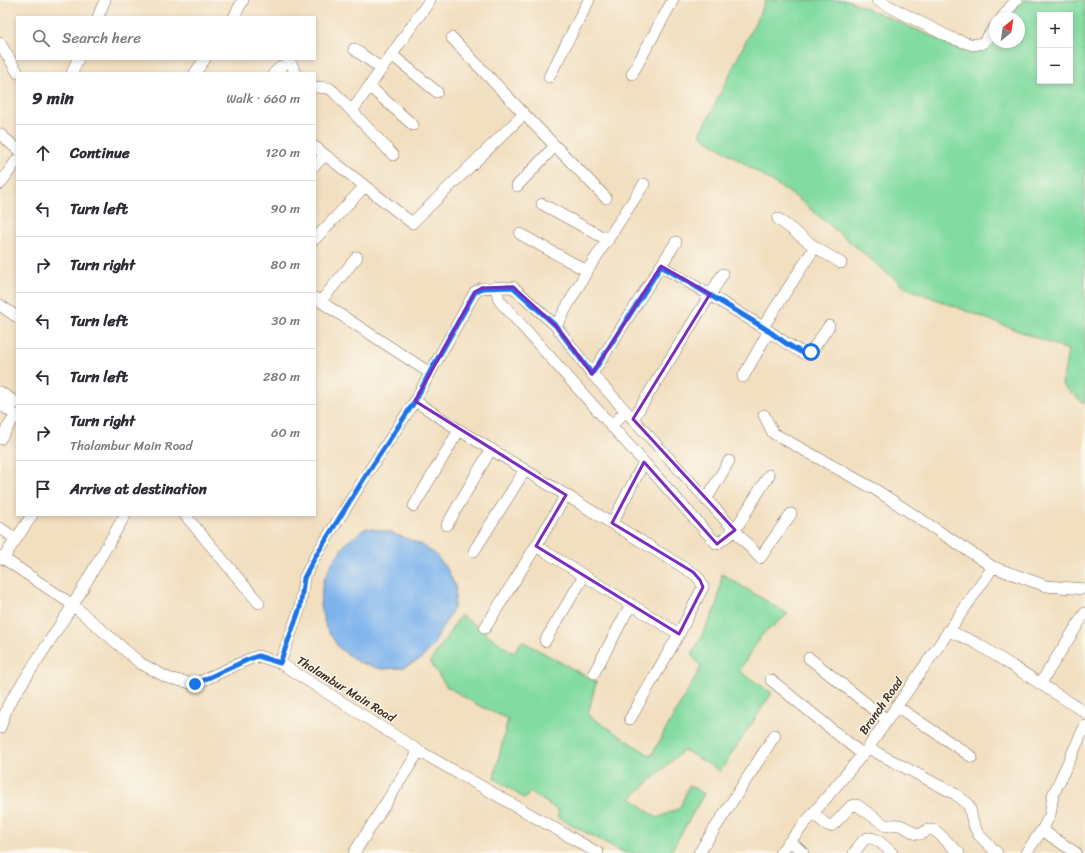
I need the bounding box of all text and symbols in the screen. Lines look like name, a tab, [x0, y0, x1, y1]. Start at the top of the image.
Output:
north arrow	[989, 12, 1025, 48]
map controls	[1037, 12, 1073, 84]
button: +	[1037, 12, 1073, 48]
search box	[16, 16, 316, 60]
text: Search here	[62, 25, 141, 51]
icon: search	[30, 27, 52, 49]
button: −	[1037, 48, 1073, 84]
text: 9 min	[32, 83, 74, 113]
text: Walk · 660 m	[226, 87, 300, 110]
text: Continue	[70, 140, 130, 166]
text: 120 m	[265, 141, 300, 164]
icon: ahead	[32, 142, 54, 164]
text: Turn left	[70, 196, 128, 222]
text: 90 m	[270, 197, 300, 220]
icon: left	[32, 198, 54, 220]
text: Turn right	[70, 252, 135, 278]
text: 80 m	[271, 253, 300, 276]
icon: right	[32, 254, 54, 276]
text: Turn left	[70, 308, 128, 334]
text: 30 m	[271, 309, 300, 332]
icon: left	[32, 310, 54, 332]
route start	[802, 343, 820, 361]
text: Turn left	[70, 364, 128, 390]
text: 280 m	[263, 365, 300, 388]
icon: left	[32, 366, 54, 388]
text: Turn right	[70, 408, 135, 434]
text: 60 m	[271, 421, 300, 444]
icon: right	[32, 422, 54, 444]
text: Thalambur Main Road	[70, 434, 192, 457]
text: Arrive at destination	[70, 476, 207, 502]
icon: arrive	[32, 478, 54, 500]
street label: Thalambur Main Road	[292, 650, 401, 729]
street label: Branch Road	[853, 672, 909, 739]
route end	[186, 675, 204, 693]

